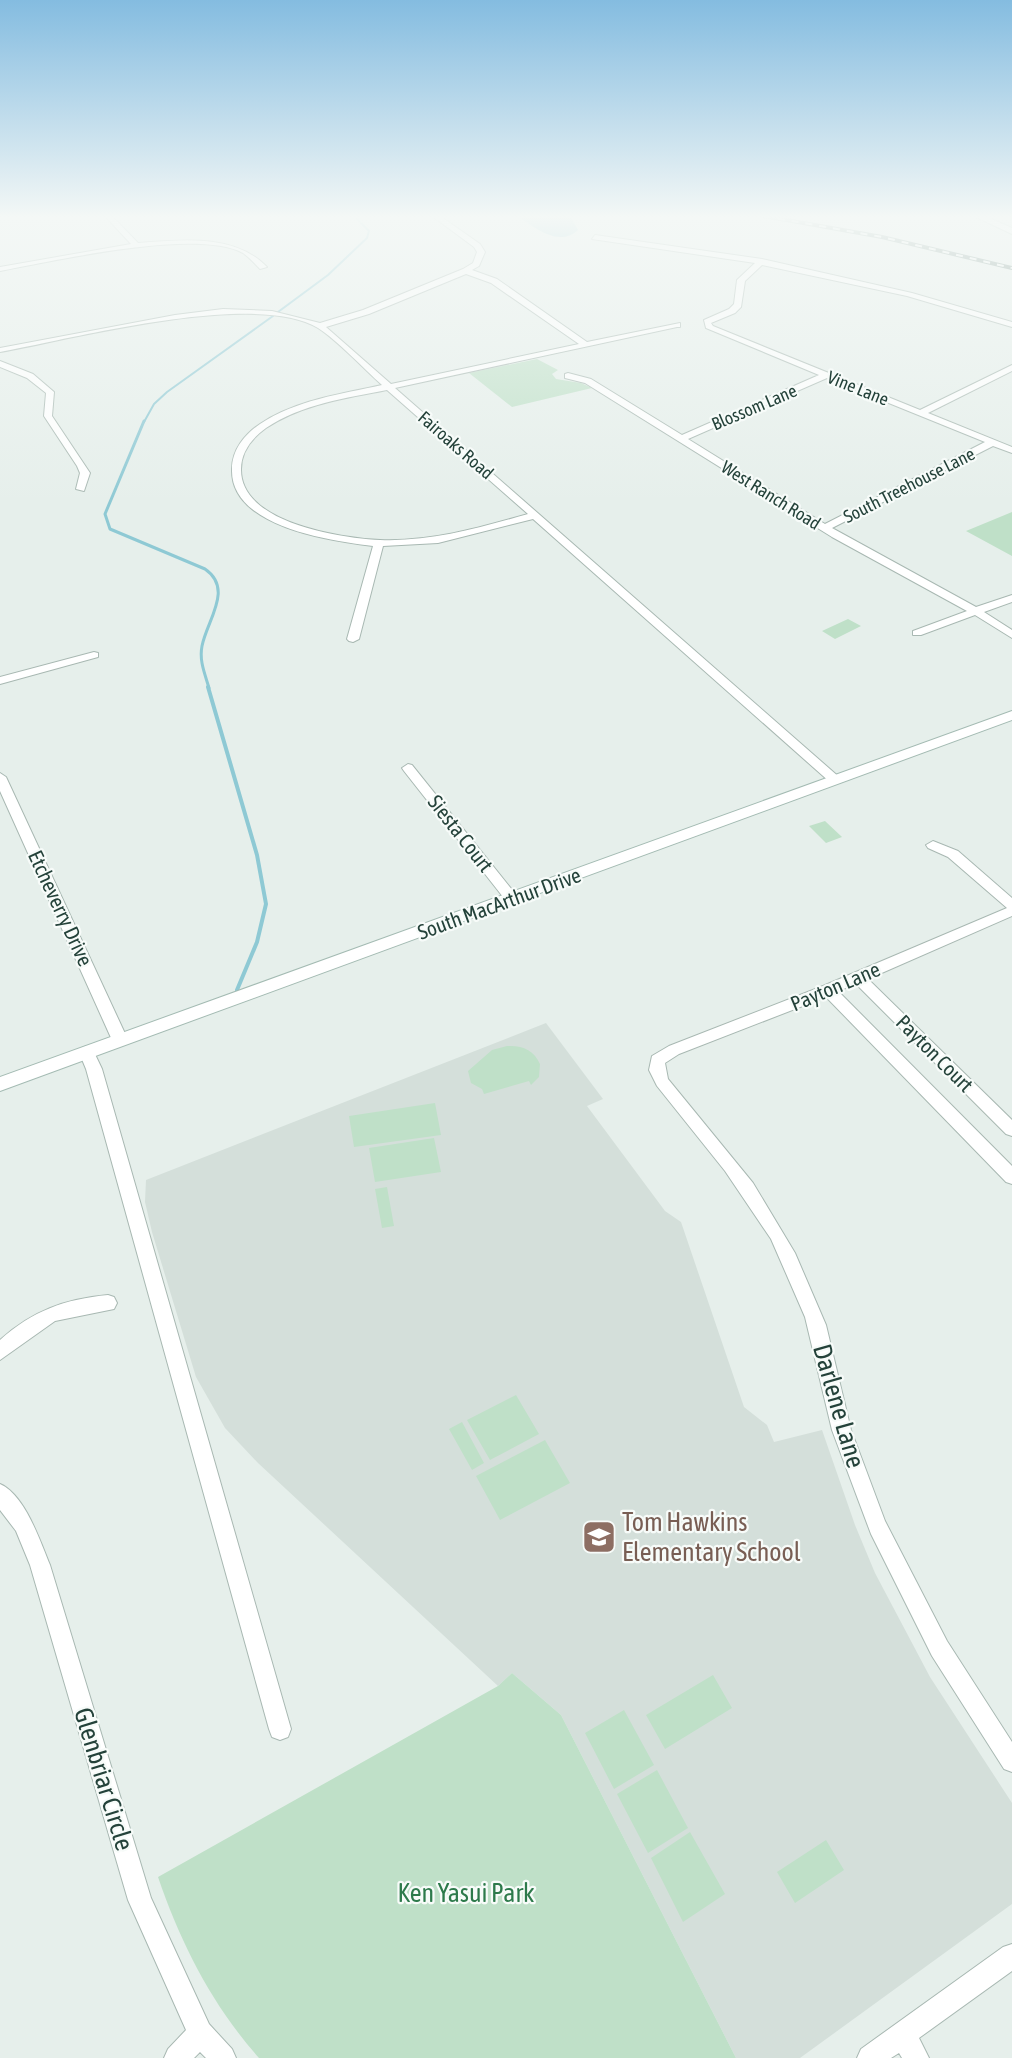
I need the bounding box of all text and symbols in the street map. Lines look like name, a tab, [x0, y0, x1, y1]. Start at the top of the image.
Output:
street label: Vine Lane	[824, 366, 892, 410]
street label: Blossom Lane	[708, 380, 800, 434]
street label: Fairoaks Road	[414, 407, 498, 483]
street label: South Treehouse Lane	[840, 443, 978, 527]
street label: West Ranch Road	[718, 456, 824, 534]
street label: Siesta Court	[424, 790, 498, 876]
street label: Etcheverry Drive	[24, 846, 98, 970]
street label: South MacArthur Drive	[414, 862, 584, 944]
street label: Payton Lane	[787, 956, 883, 1016]
street label: Payton Court	[892, 1010, 978, 1096]
street label: Darlene Lane	[807, 1341, 871, 1471]
place label: Tom Hawkins Elementary School	[622, 1507, 801, 1567]
school or university icon: Tom Hawkins Elementary School	[581, 1519, 617, 1555]
street label: Glenbriar Circle	[68, 1704, 140, 1854]
park label: Ken Yasui Park	[398, 1878, 535, 1908]

